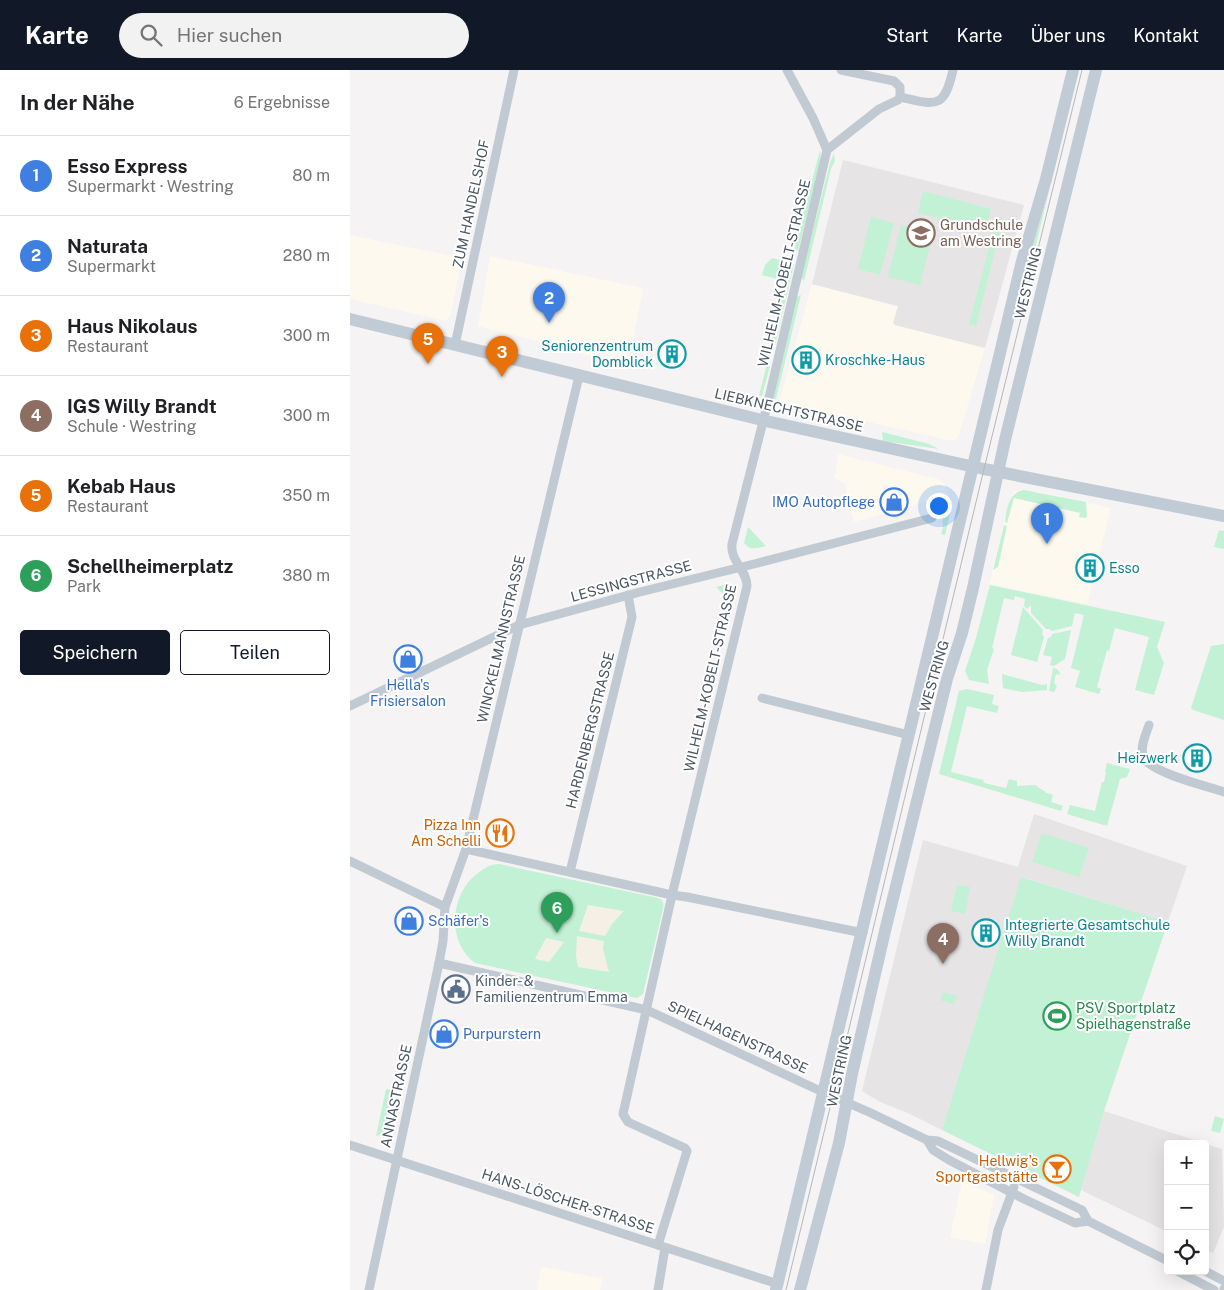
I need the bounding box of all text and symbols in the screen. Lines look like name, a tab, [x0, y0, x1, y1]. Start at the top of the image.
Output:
search box	[119, 13, 469, 58]
text: Karte	[25, 21, 89, 49]
icon: search	[137, 21, 165, 49]
text: Hier suchen	[177, 24, 282, 46]
text: Start	[886, 25, 929, 46]
text: Karte	[957, 25, 1002, 46]
text: Über uns	[1030, 25, 1105, 46]
text: Kontakt	[1133, 25, 1199, 46]
text: In der Nähe	[20, 90, 135, 115]
text: 6 Ergebnisse	[234, 93, 330, 112]
street label: ZUM HANDELSHOF	[450, 138, 492, 270]
text: Esso Express	[67, 155, 187, 177]
text: 1	[33, 166, 39, 185]
text: 80 m	[292, 166, 330, 185]
text: Supermarkt · Westring	[67, 177, 234, 196]
street label: WILHELM-KOBELT-STRASSE	[755, 178, 813, 368]
place label: Grundschule am Westring	[940, 217, 1023, 249]
school or university icon: Grundschule am Westring	[906, 218, 936, 248]
text: Naturata	[67, 235, 148, 257]
street label: WESTRING	[1011, 245, 1045, 321]
text: 2	[31, 246, 41, 265]
text: 280 m	[283, 246, 330, 265]
text: Supermarkt	[67, 257, 156, 276]
pin: 2	[533, 282, 565, 323]
text: Haus Nikolaus	[67, 315, 198, 337]
pin: 5	[412, 323, 444, 364]
text: 3	[31, 326, 41, 345]
text: 300 m	[283, 326, 330, 345]
pin: 3	[486, 336, 518, 377]
text: Restaurant	[67, 337, 149, 356]
place label: Seniorenzentrum Domblick	[541, 338, 653, 370]
building icon: Seniorenzentrum Domblick	[657, 339, 687, 369]
building icon: Kroschke-Haus	[791, 345, 821, 375]
place label: Kroschke-Haus	[825, 352, 925, 368]
street label: LIEBKNECHTSTRASSE	[713, 385, 865, 435]
text: IGS Willy Brandt	[67, 395, 217, 417]
text: 4	[31, 406, 41, 425]
text: 300 m	[283, 406, 330, 425]
text: Schule · Westring	[67, 417, 197, 436]
text: Kebab Haus	[67, 475, 176, 497]
text: 5	[31, 486, 41, 505]
text: 350 m	[282, 486, 330, 505]
shop icon: IMO Autopflege	[879, 487, 909, 517]
your location	[926, 493, 952, 519]
place label: IMO Autopflege	[772, 494, 875, 510]
text: Restaurant	[67, 497, 149, 516]
pin: 1	[1031, 503, 1063, 544]
building icon: Esso	[1075, 553, 1105, 583]
street label: WINCKELMANNSTRASSE	[474, 554, 528, 724]
text: Schellheimerplatz	[67, 555, 233, 577]
street label: LESSINGSTRASSE	[569, 557, 693, 605]
place label: Esso	[1109, 560, 1140, 576]
text: 6	[31, 566, 41, 585]
text: 380 m	[282, 566, 330, 585]
text: Park	[67, 577, 101, 596]
street label: WILHELM-KOBELT-STRASSE	[681, 583, 739, 773]
button: Speichern	[20, 630, 170, 675]
button: Teilen	[180, 630, 330, 675]
street label: WESTRING	[916, 638, 952, 714]
shop icon: Hella's Frisiersalon	[393, 644, 423, 674]
street label: HARDENBERGSTRASSE	[563, 650, 617, 810]
place label: Hella's Frisiersalon	[370, 677, 446, 709]
building icon: Heizwerk	[1182, 743, 1212, 773]
place label: Heizwerk	[1117, 750, 1178, 766]
place label: Pizza Inn Am Schelli	[411, 817, 481, 849]
restaurant icon: Pizza Inn Am Schelli	[485, 818, 515, 848]
pin: 6	[541, 892, 573, 933]
shop icon: Schäfer's	[394, 906, 424, 936]
place label: Schäfer's	[428, 913, 489, 929]
place label: Integrierte Gesamtschule Willy Brandt	[1005, 917, 1170, 949]
building icon: Integrierte Gesamtschule Willy Brandt	[971, 918, 1001, 948]
pin: 4	[927, 923, 959, 964]
place label: Kinder- & Familienzentrum Emma	[475, 973, 628, 1005]
public building icon: Kinder- & Familienzentrum Emma	[441, 974, 471, 1004]
street label: SPIELHAGENSTRASSE	[665, 997, 811, 1077]
place label: PSV Sportplatz Spielhagenstraße	[1076, 1000, 1191, 1032]
sports icon: PSV Sportplatz Spielhagenstraße	[1042, 1001, 1072, 1031]
shop icon: Purpurstern	[429, 1019, 459, 1049]
place label: Purpurstern	[463, 1026, 541, 1042]
street label: WESTRING	[824, 1033, 854, 1109]
street label: ANNASTRASSE	[377, 1043, 415, 1149]
map controls	[1164, 1140, 1209, 1275]
button: +	[1164, 1140, 1209, 1185]
place label: Hellwig's Sportgaststätte	[935, 1153, 1038, 1185]
bar icon: Hellwig's Sportgaststätte	[1042, 1154, 1072, 1184]
street label: HANS-LÖSCHER-STRASSE	[480, 1164, 657, 1236]
button: −	[1164, 1185, 1209, 1230]
button: locate	[1164, 1230, 1209, 1275]

